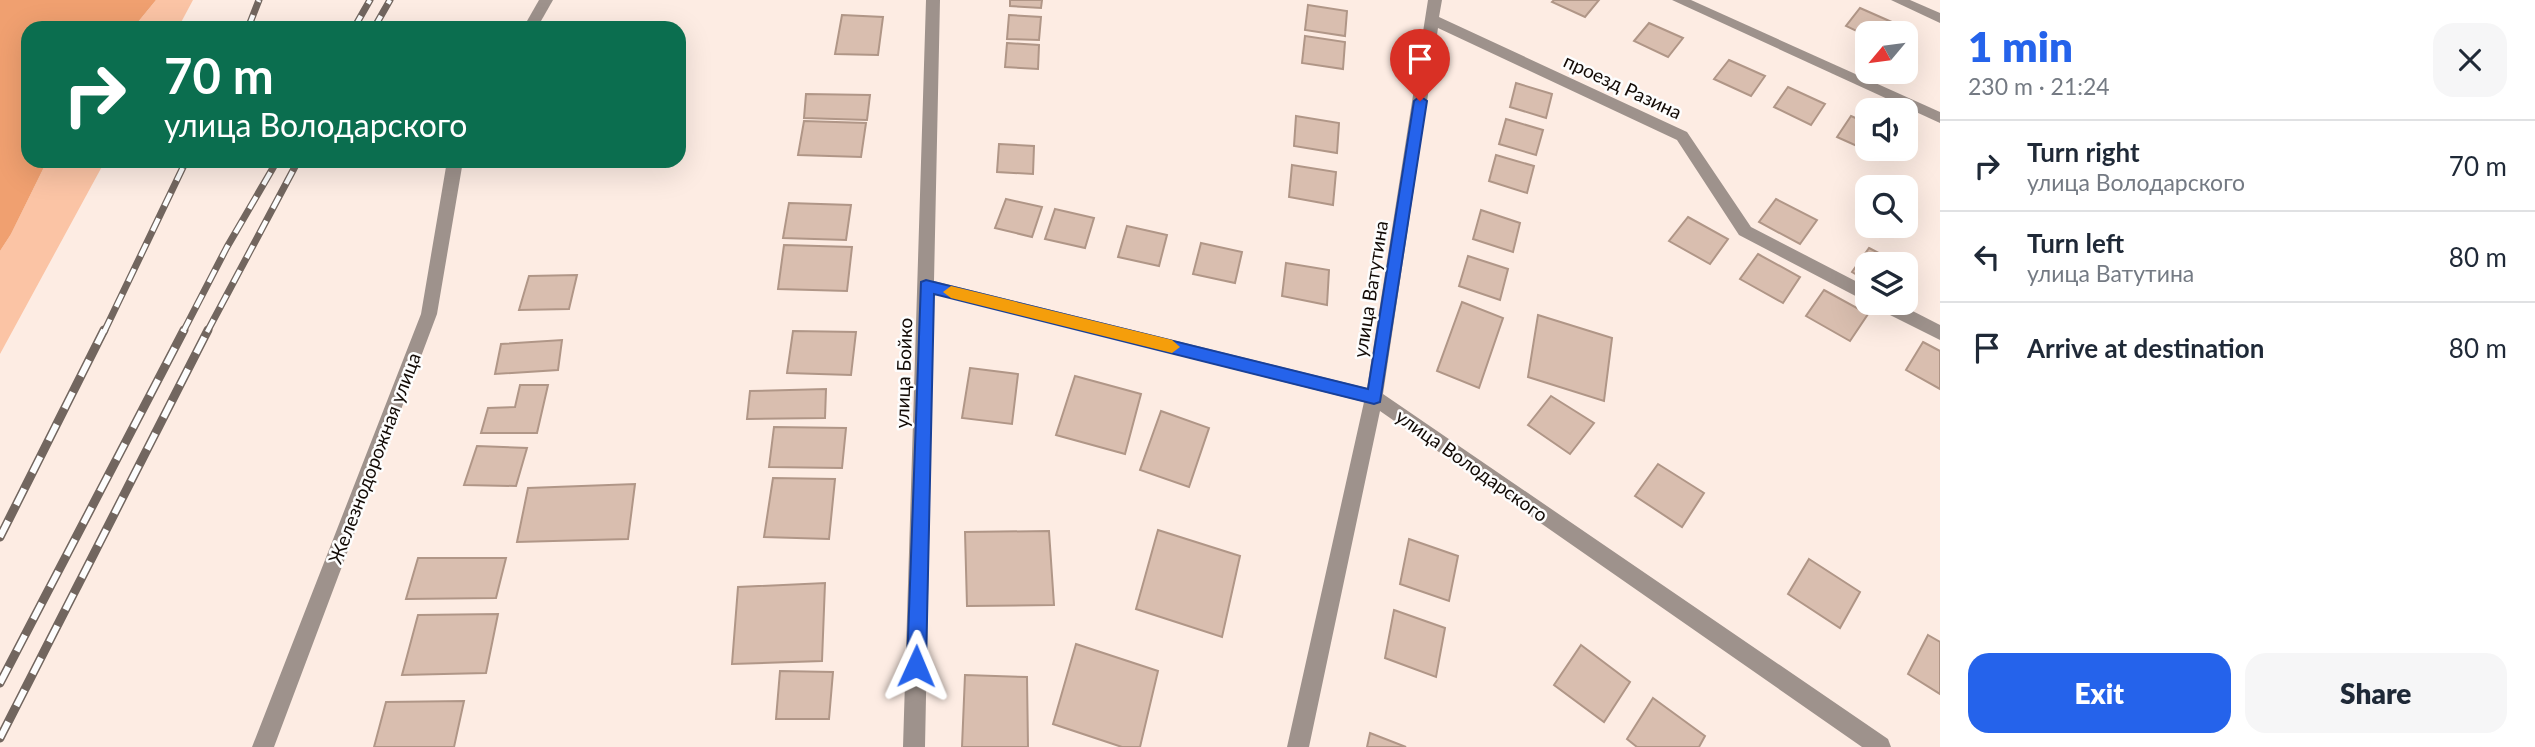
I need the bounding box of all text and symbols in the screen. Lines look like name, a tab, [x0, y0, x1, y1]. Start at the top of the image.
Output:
north arrow	[1855, 21, 1918, 84]
map controls	[1855, 21, 1918, 315]
text: 1 min	[1968, 21, 2073, 71]
button: close	[2433, 23, 2507, 97]
pin	[1390, 29, 1450, 101]
icon: arrive	[1401, 40, 1439, 78]
text: 70 m	[164, 46, 274, 104]
icon: right	[49, 49, 140, 140]
street label: проезд Разина	[1560, 49, 1686, 123]
text: 230 m · 21:24	[1968, 72, 2110, 100]
button: sound	[1855, 98, 1918, 161]
text: улица Володарского	[164, 105, 468, 144]
text: Turn right	[2027, 136, 2140, 168]
icon: right	[1968, 147, 2006, 185]
text: 70 m	[2449, 150, 2507, 182]
text: улица Володарского	[2027, 168, 2245, 196]
button: search	[1855, 175, 1918, 238]
street label: улица Ватутина	[1348, 219, 1392, 359]
text: Turn left	[2027, 227, 2124, 259]
icon: left	[1968, 238, 2006, 276]
text: 80 m	[2449, 241, 2507, 273]
button: layers	[1855, 252, 1918, 315]
text: улица Ватутина	[2027, 259, 2194, 287]
street label: улица Бойко	[890, 317, 916, 429]
icon: arrive	[1968, 329, 2006, 367]
text: Arrive at destination	[2027, 332, 2264, 364]
text: 80 m	[2449, 332, 2507, 364]
street label: Железнодорожная улица	[323, 349, 425, 567]
street label: улица Володарского	[1392, 404, 1552, 526]
position arrow	[879, 629, 953, 703]
button: Exit	[1968, 653, 2231, 733]
button: Share	[2245, 653, 2507, 733]

